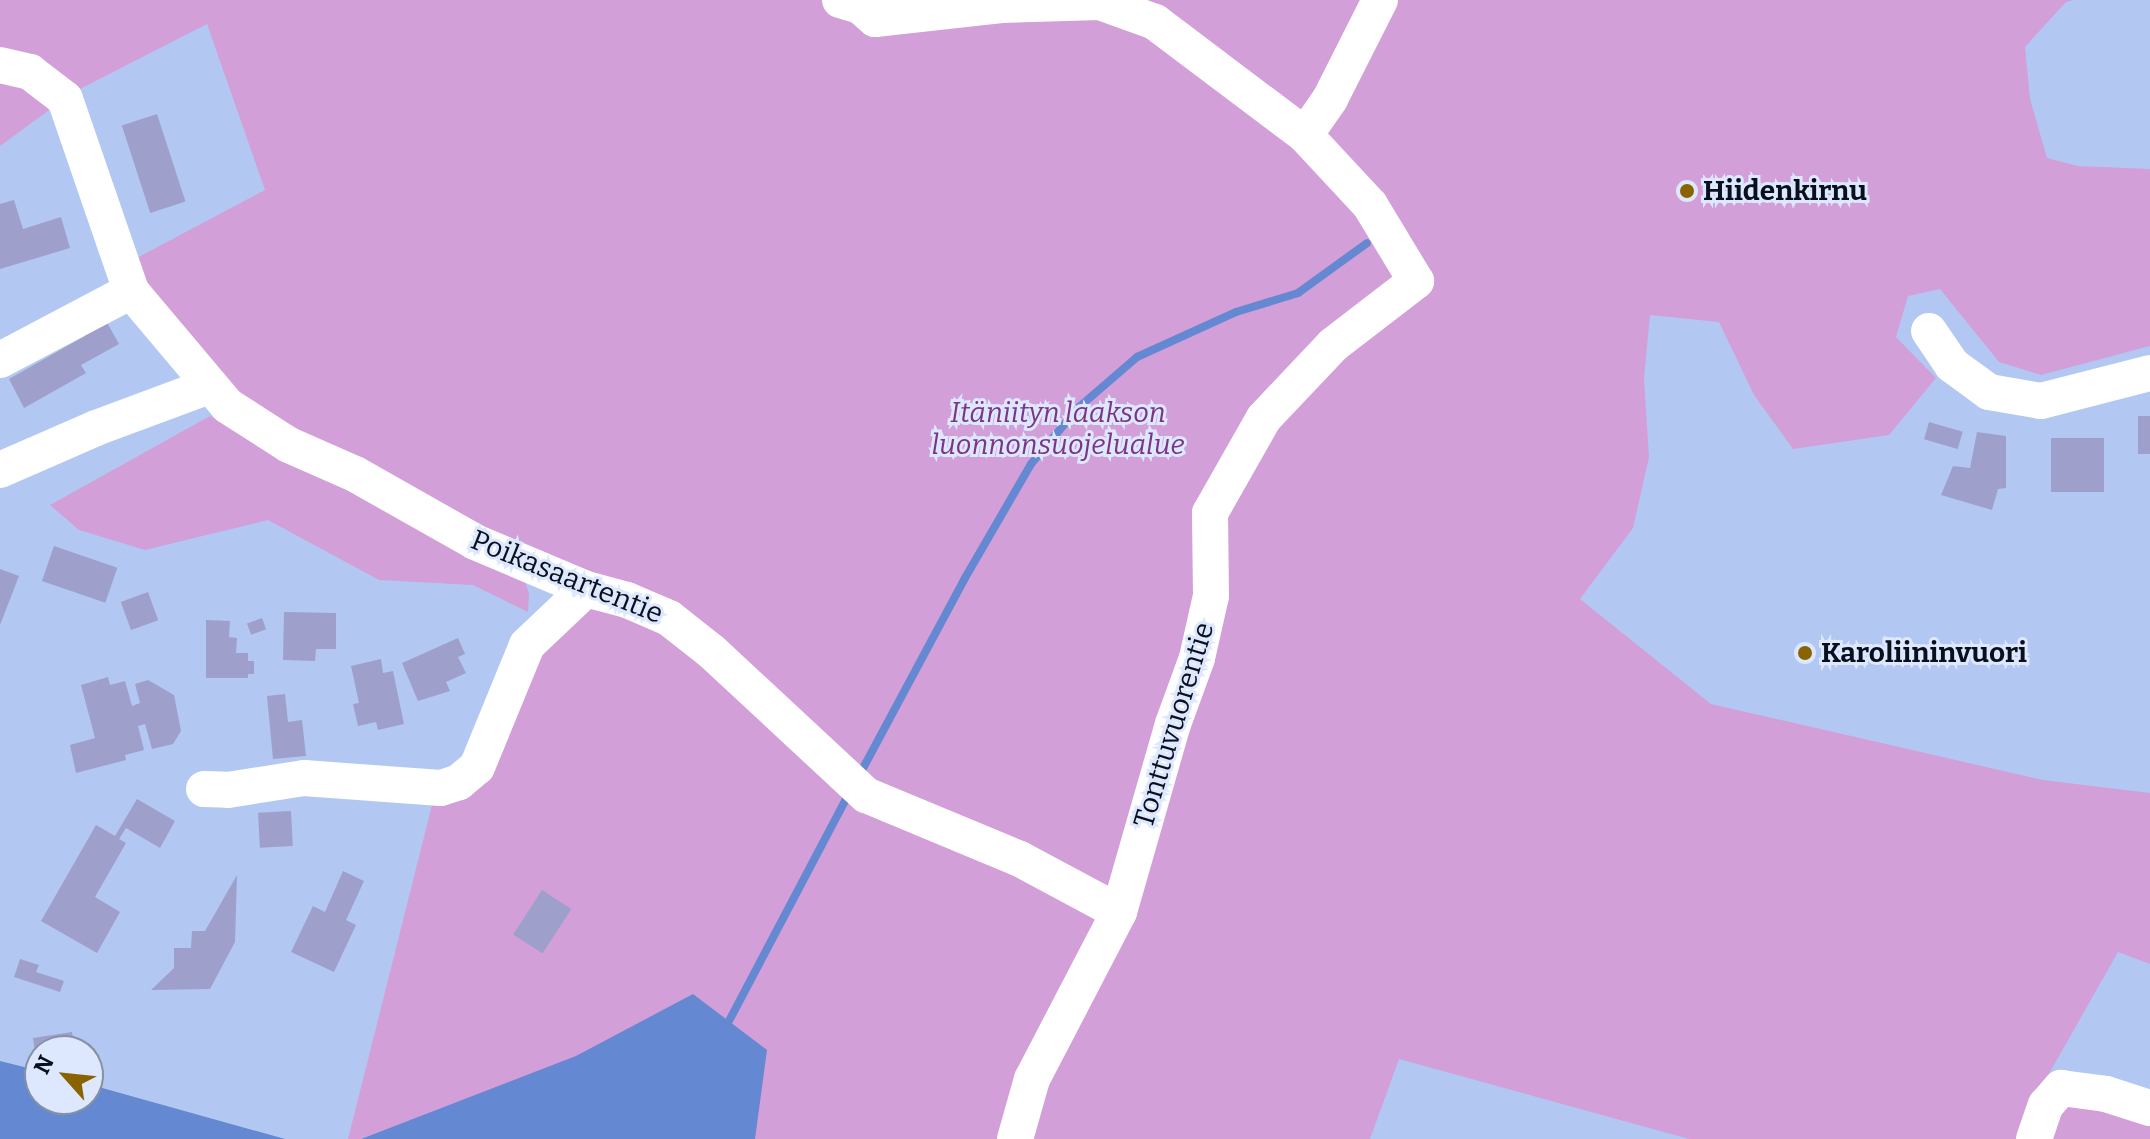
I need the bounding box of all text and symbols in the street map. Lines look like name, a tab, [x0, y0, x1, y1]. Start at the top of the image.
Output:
place label: Hiidenkirnu	[1703, 174, 1867, 208]
marker: Hiidenkirnu	[1678, 182, 1696, 200]
park label: Itäniityn laakson luonnonsuojelualue	[931, 396, 1185, 462]
street label: Poikasaartentie	[466, 523, 668, 631]
street label: Tonttuvuorentie	[1127, 618, 1221, 832]
place label: Karoliininvuori	[1821, 636, 2027, 670]
marker: Karoliininvuori	[1796, 644, 1814, 662]
north arrow	[24, 1035, 104, 1115]
text: N	[28, 1051, 60, 1078]

